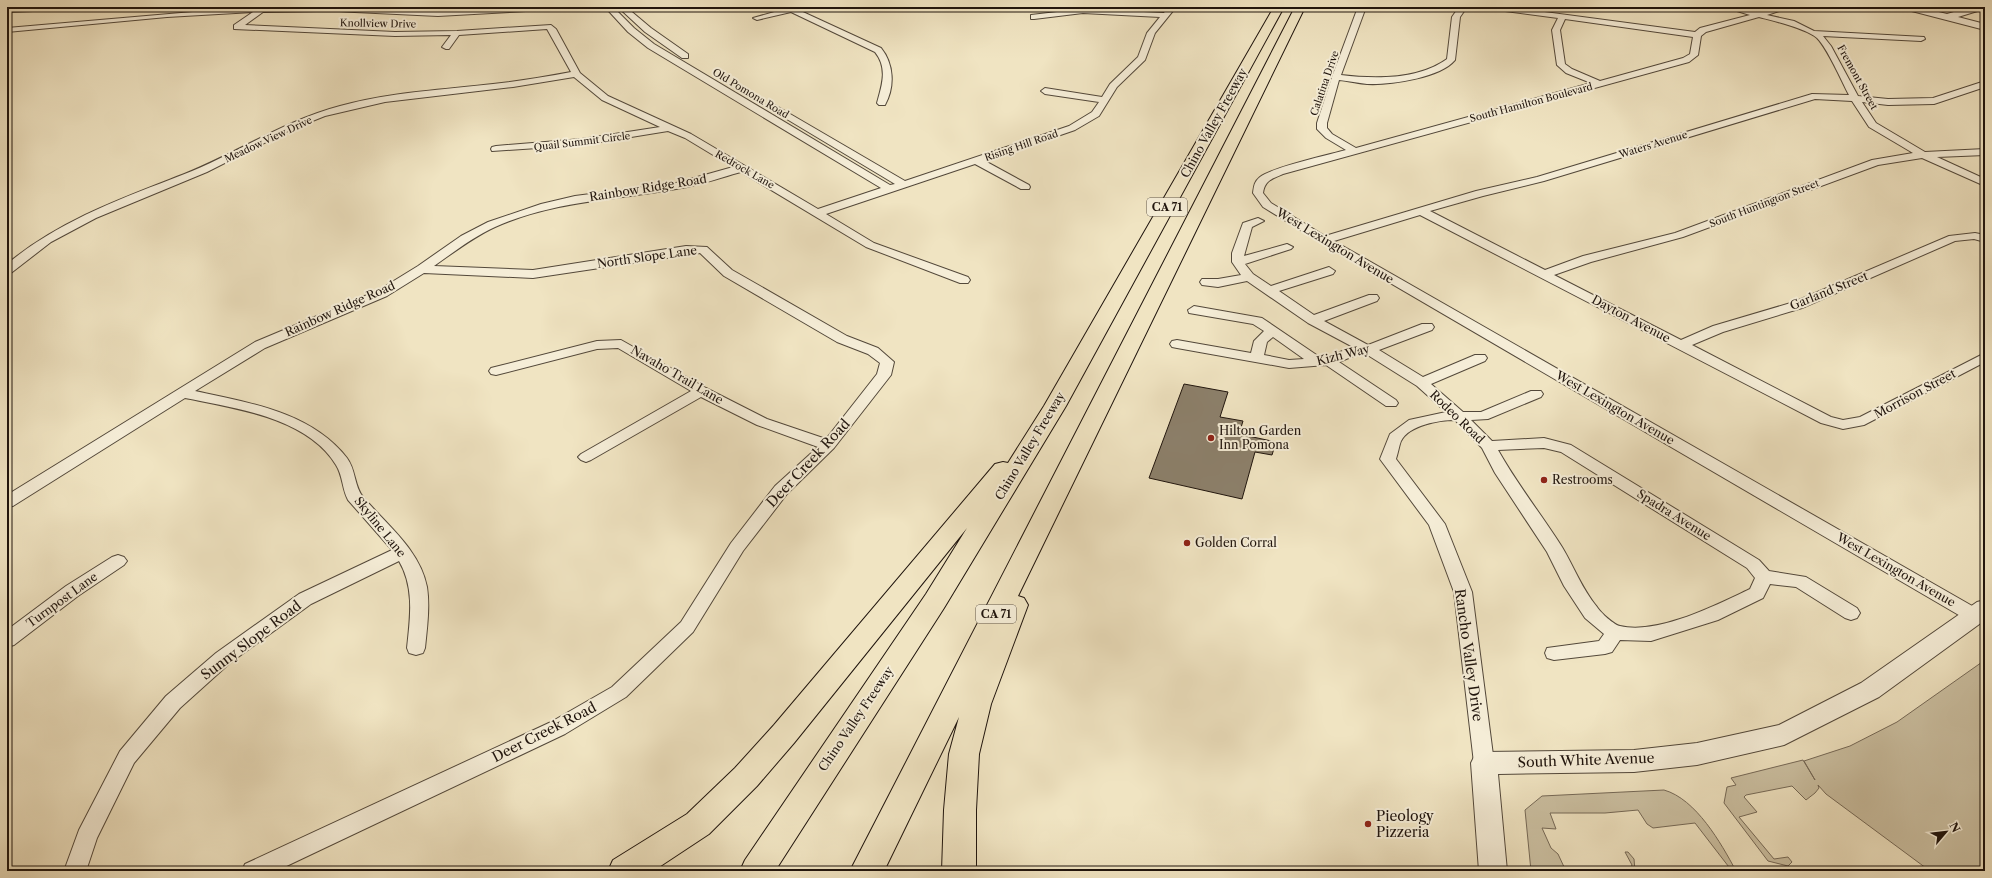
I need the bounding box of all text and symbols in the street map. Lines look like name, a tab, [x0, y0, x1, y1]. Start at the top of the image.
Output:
street label: Knollview Drive	[340, 16, 417, 31]
street label: Fremont Street	[1834, 42, 1881, 112]
street label: Calatina Drive	[1307, 49, 1342, 117]
street label: Chino Valley Freeway	[1177, 65, 1250, 180]
street label: Old Pomona Road	[710, 66, 791, 121]
street label: South Hamilton Boulevard	[1468, 80, 1594, 125]
street label: Meadow View Drive	[222, 113, 314, 165]
street label: Rising Hill Road	[983, 127, 1060, 164]
street label: Waters Avenue	[1616, 128, 1689, 161]
street label: Quail Summit Circle	[533, 129, 631, 154]
street label: Redrock Lane	[713, 147, 777, 192]
street label: Rainbow Ridge Road	[588, 171, 708, 204]
street label: South Huntington Street	[1707, 176, 1821, 230]
road number: CA 71	[1147, 198, 1187, 216]
street label: West Lexington Avenue	[1273, 204, 1397, 287]
street label: North Slope Lane	[596, 242, 698, 271]
street label: Garland Street	[1788, 268, 1871, 313]
street label: Rainbow Ridge Road	[282, 277, 398, 340]
street label: Dayton Avenue	[1589, 292, 1673, 346]
street label: Kizh Way	[1315, 341, 1371, 368]
street label: Navaho Trail Lane	[628, 342, 726, 407]
street label: Morrison Street	[1871, 365, 1959, 421]
street label: West Lexington Avenue	[1552, 367, 1677, 448]
street label: Rodeo Road	[1427, 387, 1488, 447]
street label: Chino Valley Freeway	[991, 389, 1068, 502]
street label: Deer Creek Road	[762, 415, 854, 511]
place label: Hilton Garden Inn Pomona	[1219, 423, 1302, 452]
marker: Hilton Garden Inn Pomona	[1206, 433, 1216, 443]
place label: Restrooms	[1552, 472, 1613, 487]
marker: Restrooms	[1539, 475, 1549, 485]
street label: Spadra Avenue	[1634, 486, 1714, 544]
street label: Skyline Lane	[351, 493, 410, 560]
street label: West Lexington Avenue	[1833, 529, 1958, 610]
place label: Golden Corral	[1195, 535, 1277, 550]
marker: Golden Corral	[1182, 538, 1192, 548]
street label: Turnpost Lane	[23, 569, 100, 630]
street label: Rancho Valley Drive	[1451, 587, 1487, 723]
street label: Sunny Slope Road	[197, 596, 305, 684]
road number: CA 71	[976, 605, 1016, 623]
street label: Chino Valley Freeway	[815, 663, 896, 774]
street label: Deer Creek Road	[489, 698, 600, 766]
street label: South White Avenue	[1517, 749, 1655, 771]
place label: Pieology Pizzeria	[1376, 807, 1434, 841]
north arrow	[1926, 812, 1966, 852]
marker: Pieology Pizzeria	[1363, 819, 1373, 829]
text: N	[1946, 820, 1963, 835]

